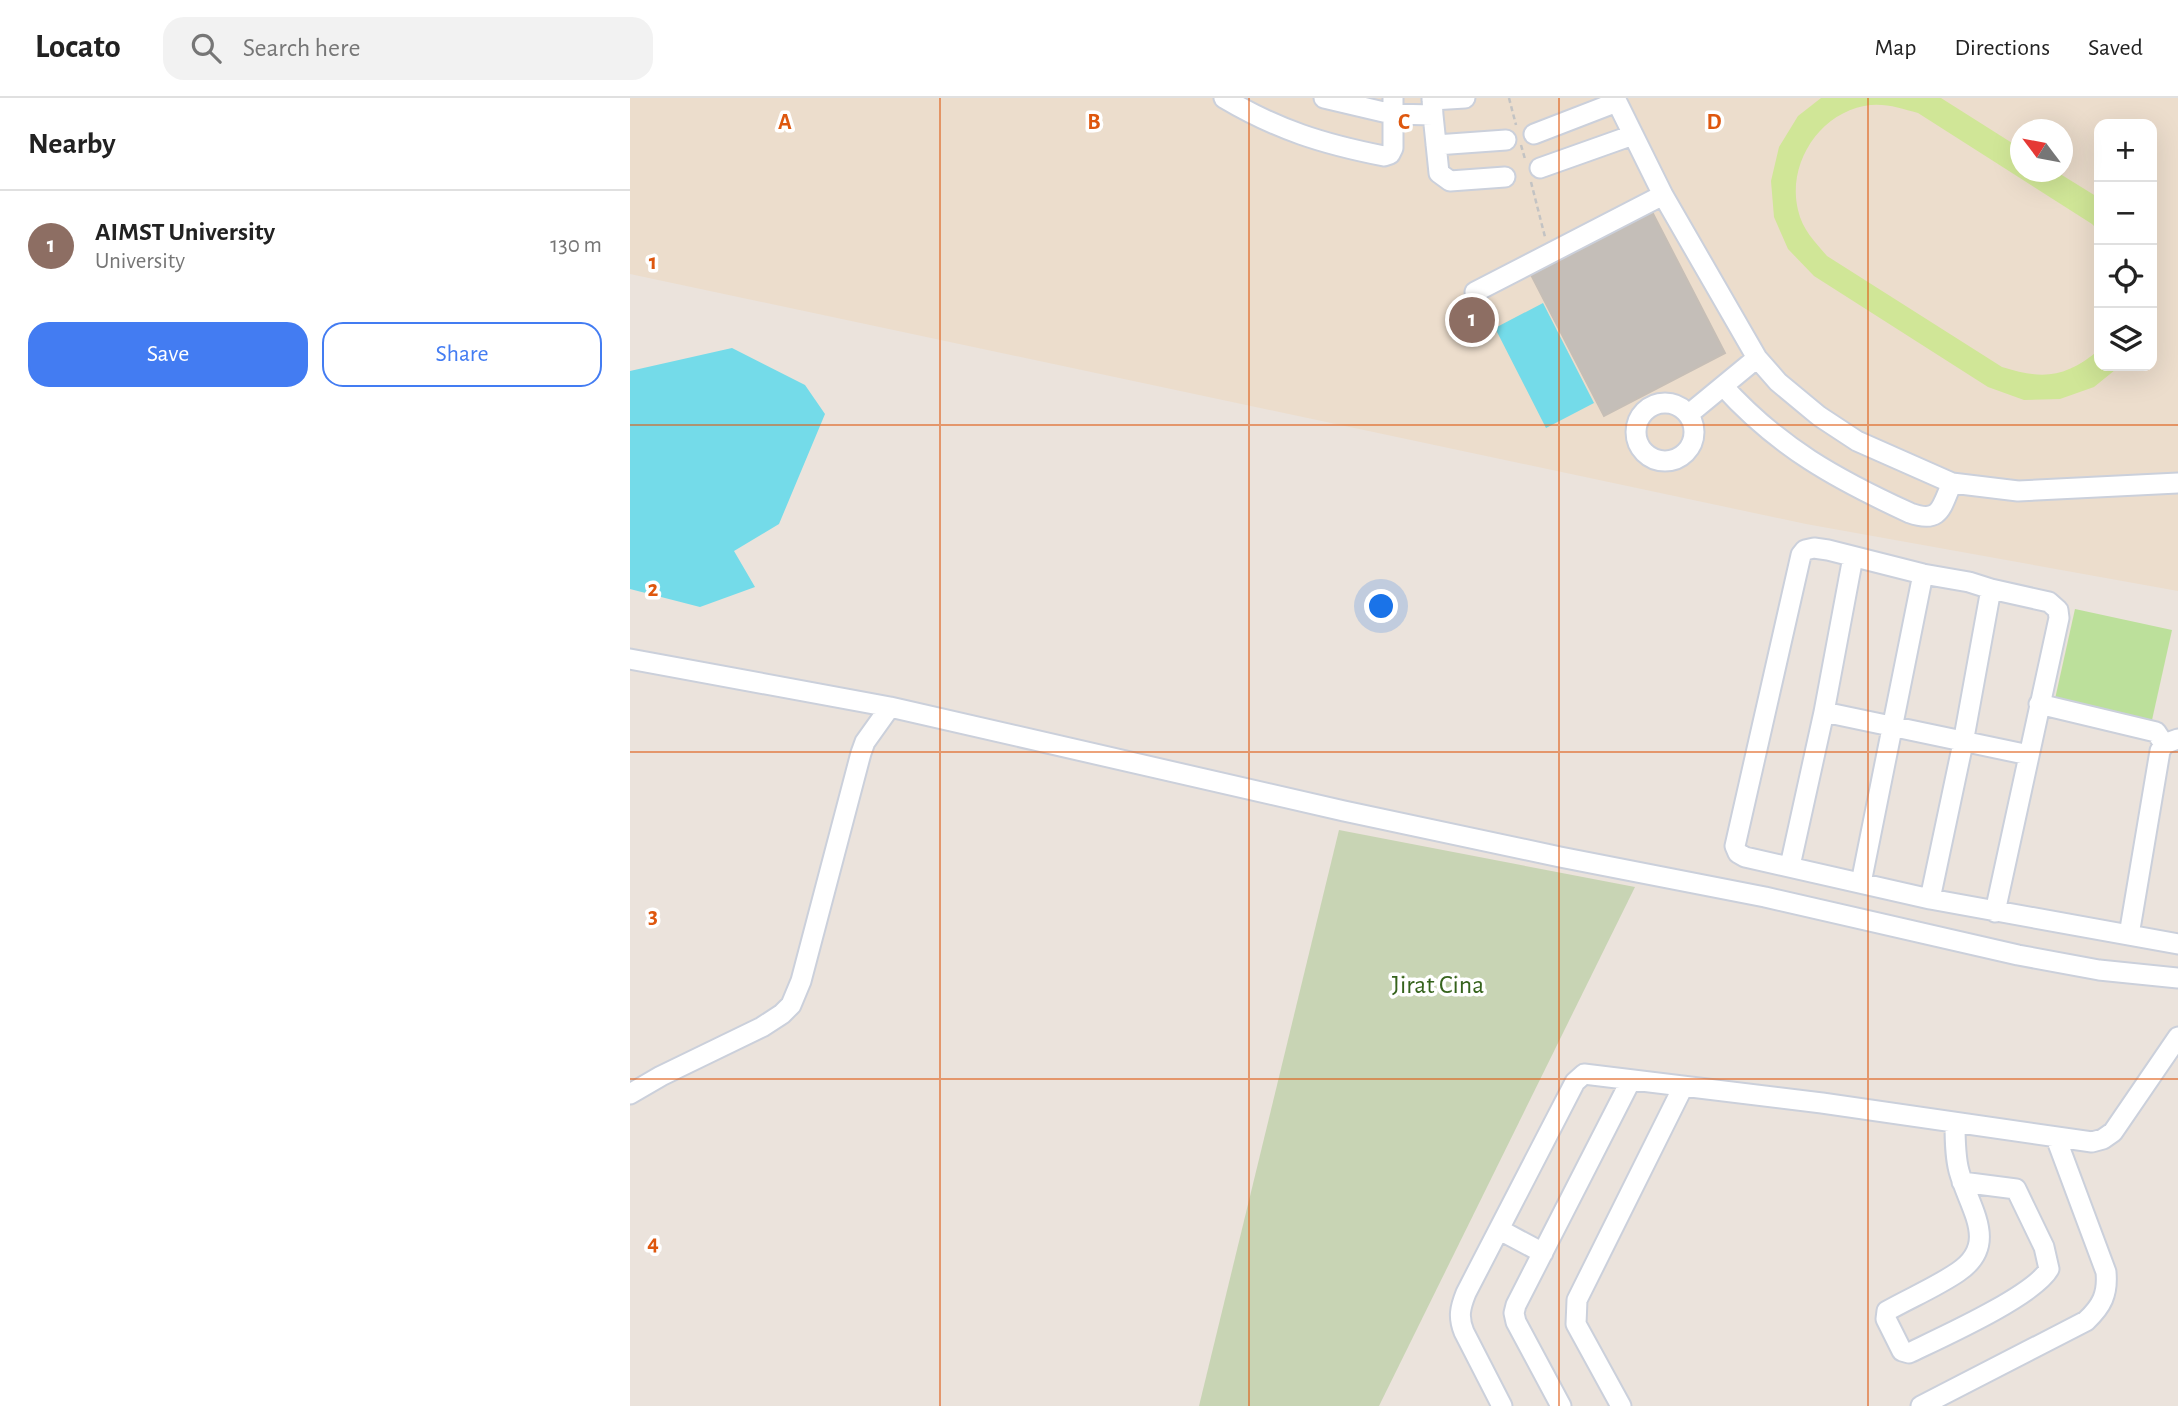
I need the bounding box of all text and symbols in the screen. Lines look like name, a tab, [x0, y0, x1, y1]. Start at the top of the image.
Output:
search box	[163, 17, 653, 80]
icon: search	[187, 29, 225, 67]
text: Locato	[35, 31, 121, 64]
text: Search here	[243, 35, 360, 61]
text: Map	[1874, 36, 1916, 60]
text: Directions	[1954, 36, 2050, 60]
text: Saved	[2088, 36, 2143, 60]
text: A	[778, 111, 792, 134]
text: B	[1087, 111, 1101, 134]
text: C	[1398, 111, 1410, 134]
text: D	[1706, 111, 1722, 134]
north arrow	[2010, 119, 2073, 182]
map controls	[2094, 119, 2157, 371]
button: +	[2094, 119, 2157, 182]
text: Nearby	[28, 129, 116, 159]
button: −	[2094, 182, 2157, 245]
text: AIMST University	[95, 219, 275, 245]
text: 1	[47, 234, 55, 257]
text: 130 m	[550, 234, 602, 257]
button: locate	[2094, 245, 2157, 308]
text: University	[95, 250, 185, 273]
text: 1	[649, 251, 657, 274]
pin: 1	[1449, 294, 1495, 346]
button: layers	[2094, 308, 2157, 371]
button: Save	[28, 322, 308, 387]
button: Share	[322, 322, 602, 387]
text: 2	[648, 578, 659, 601]
your location	[1364, 589, 1398, 623]
text: 3	[648, 905, 658, 928]
park label: Jirat Cina	[1392, 972, 1484, 998]
text: 4	[647, 1232, 659, 1255]

